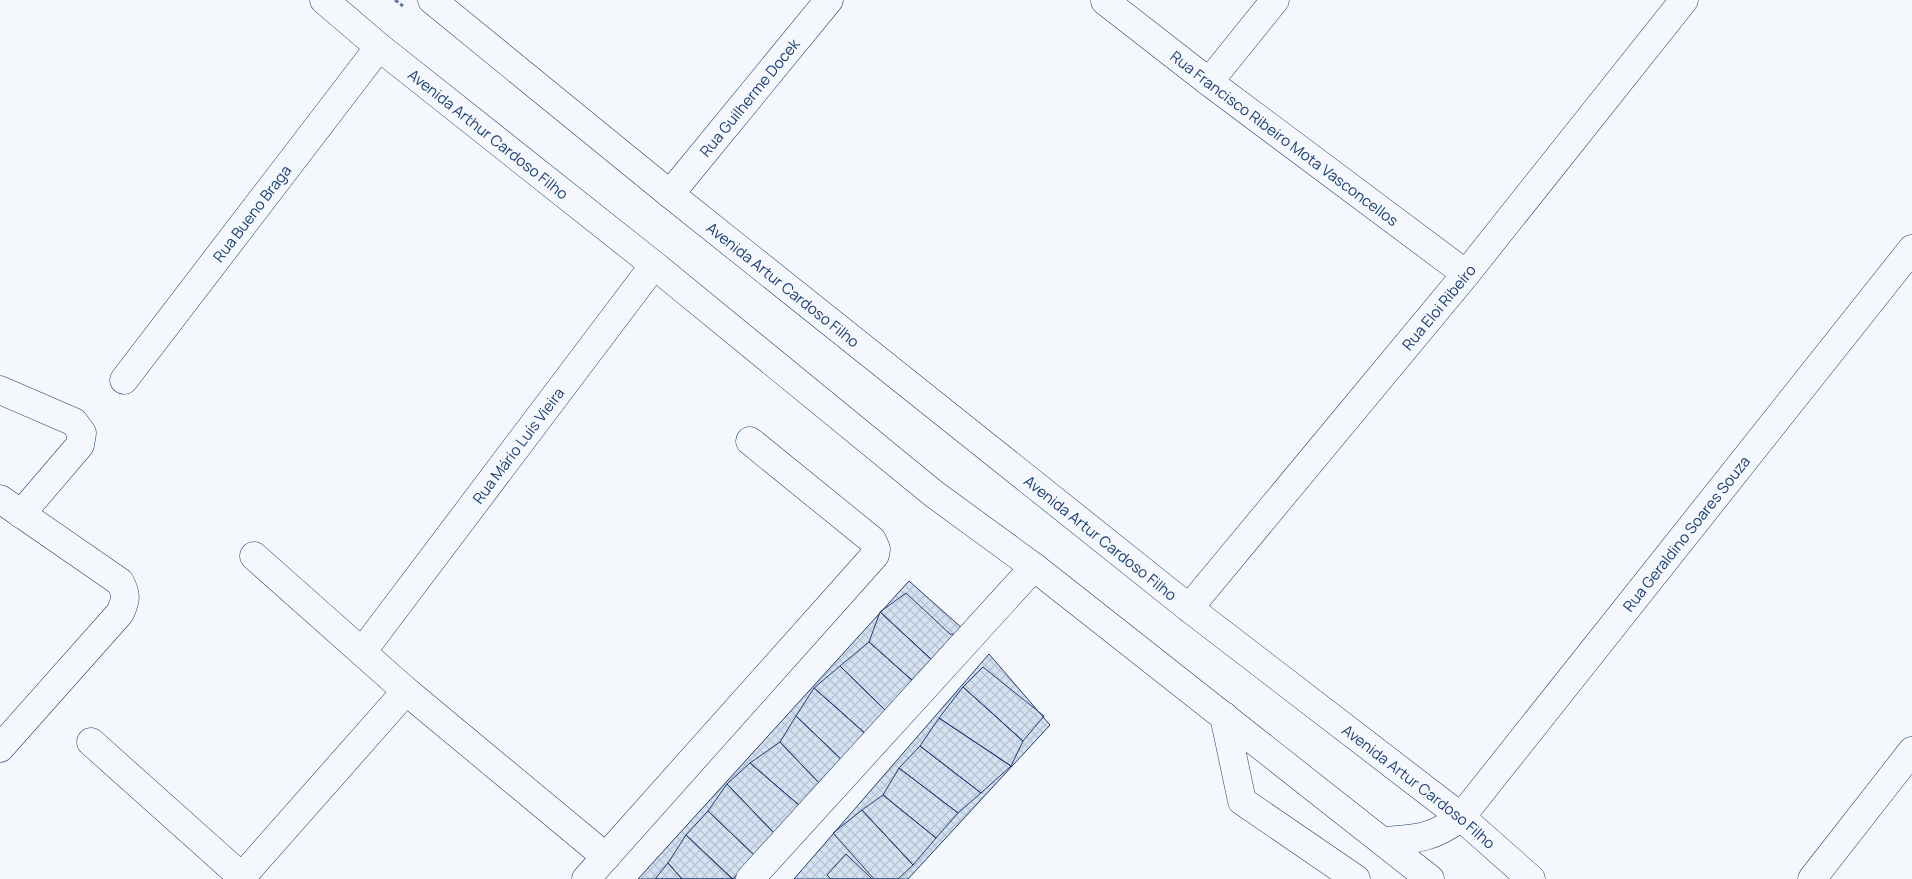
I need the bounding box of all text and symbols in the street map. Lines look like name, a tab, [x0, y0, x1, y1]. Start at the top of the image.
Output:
street label: Rua Guilherme Docek	[694, 33, 804, 161]
street label: Rua Francisco Ribeiro Mota Vasconcellos	[1166, 45, 1403, 231]
street label: Avenida Arthur Cardoso Filho	[404, 64, 573, 204]
street label: Rua Bueno Braga	[208, 160, 296, 266]
street label: Avenida Artur Cardoso Filho	[703, 217, 864, 352]
street label: Rua Eloi Ribeiro	[1397, 260, 1480, 354]
street label: Rua Mário Luís Vieira	[467, 383, 569, 508]
street label: Rua Geraldino Soares Souza	[1618, 451, 1754, 616]
street label: Avenida Artur Cardoso Filho	[1020, 470, 1182, 605]
street label: Avenida Artur Cardoso Filho	[1338, 719, 1500, 853]

